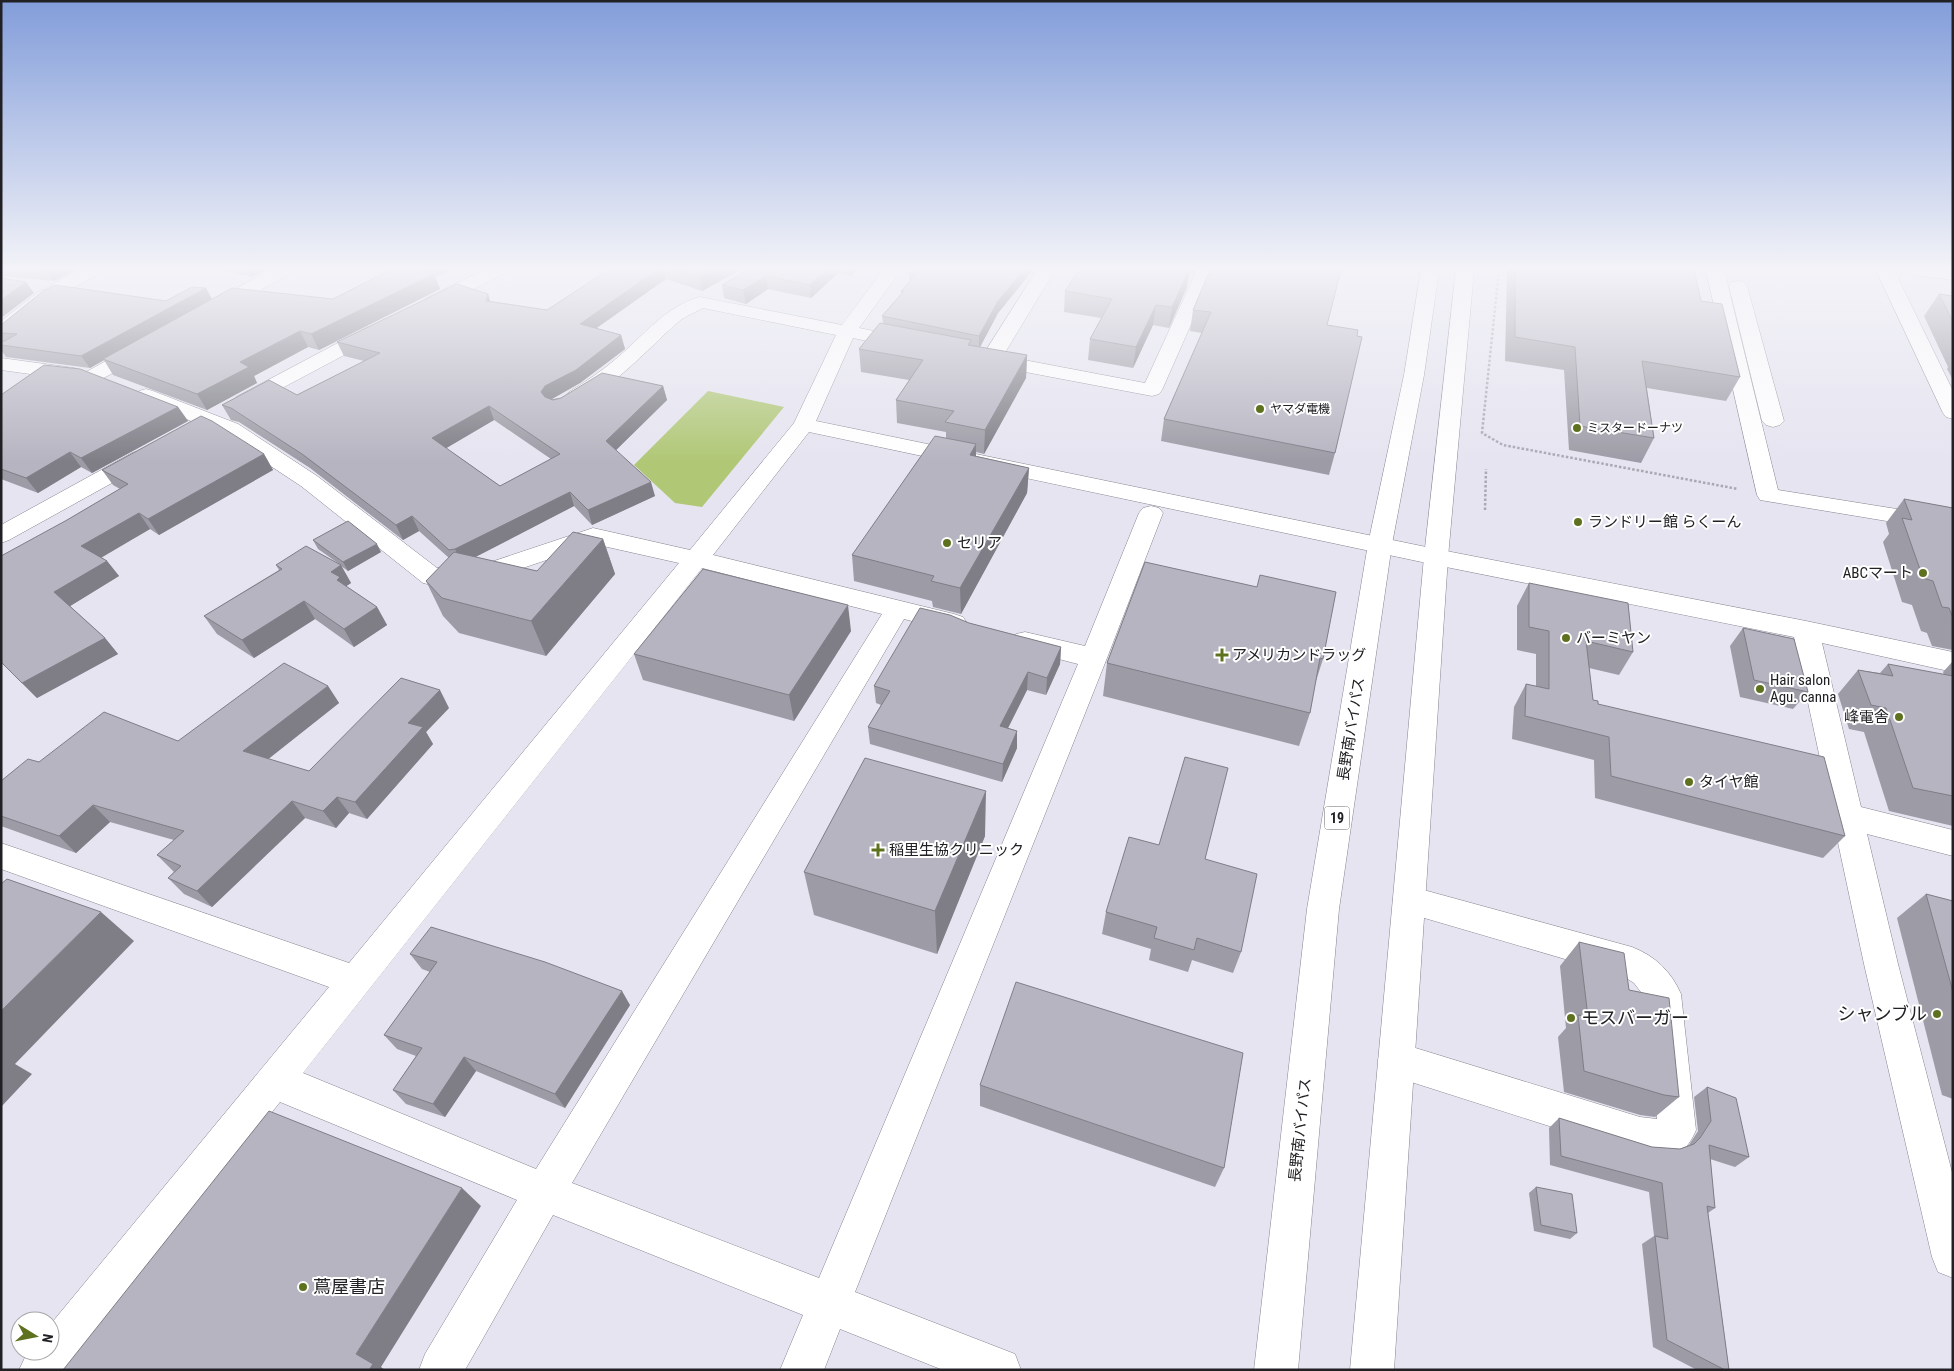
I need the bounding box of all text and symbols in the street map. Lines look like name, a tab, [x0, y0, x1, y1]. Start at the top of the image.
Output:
place label: ヤマダ電機	[1270, 402, 1330, 416]
marker: ヤマダ電機	[1254, 403, 1266, 415]
place label: ミスタードーナツ	[1587, 421, 1683, 435]
marker: ミスタードーナツ	[1571, 422, 1583, 434]
place label: ランドリー館 らくーん	[1588, 513, 1741, 531]
marker: ランドリー館 らくーん	[1572, 516, 1584, 528]
place label: セリア	[957, 534, 1002, 552]
marker: セリア	[941, 537, 953, 549]
place label: ABCマート	[1843, 564, 1913, 582]
marker: ABCマート	[1917, 567, 1929, 579]
place label: バーミヤン	[1576, 629, 1651, 647]
marker: バーミヤン	[1560, 632, 1572, 644]
place label: アメリカンドラッグ	[1232, 646, 1366, 664]
marker: アメリカンドラッグ	[1216, 649, 1228, 661]
place label: Hair salon Agu. canna	[1770, 671, 1837, 706]
street label: 長野南バイパス	[1334, 676, 1368, 782]
marker: Hair salon Agu. canna	[1754, 683, 1766, 695]
place label: 峰電舎	[1844, 708, 1889, 726]
marker: 峰電舎	[1893, 711, 1905, 723]
place label: タイヤ館	[1699, 773, 1759, 791]
marker: タイヤ館	[1683, 776, 1695, 788]
road number: 19	[1324, 806, 1350, 830]
place label: 稲里生協クリニック	[889, 841, 1024, 859]
marker: 稲里生協クリニック	[871, 843, 885, 857]
place label: シャンブル	[1838, 1003, 1927, 1024]
place label: モスバーガー	[1581, 1007, 1689, 1028]
marker: シャンブル	[1931, 1008, 1943, 1020]
marker: モスバーガー	[1565, 1012, 1577, 1024]
street label: 長野南バイパス	[1286, 1077, 1314, 1183]
place label: 蔦屋書店	[313, 1276, 385, 1297]
marker: 蔦屋書店	[297, 1281, 309, 1293]
north arrow	[10, 1311, 60, 1361]
text: N	[39, 1333, 56, 1344]

